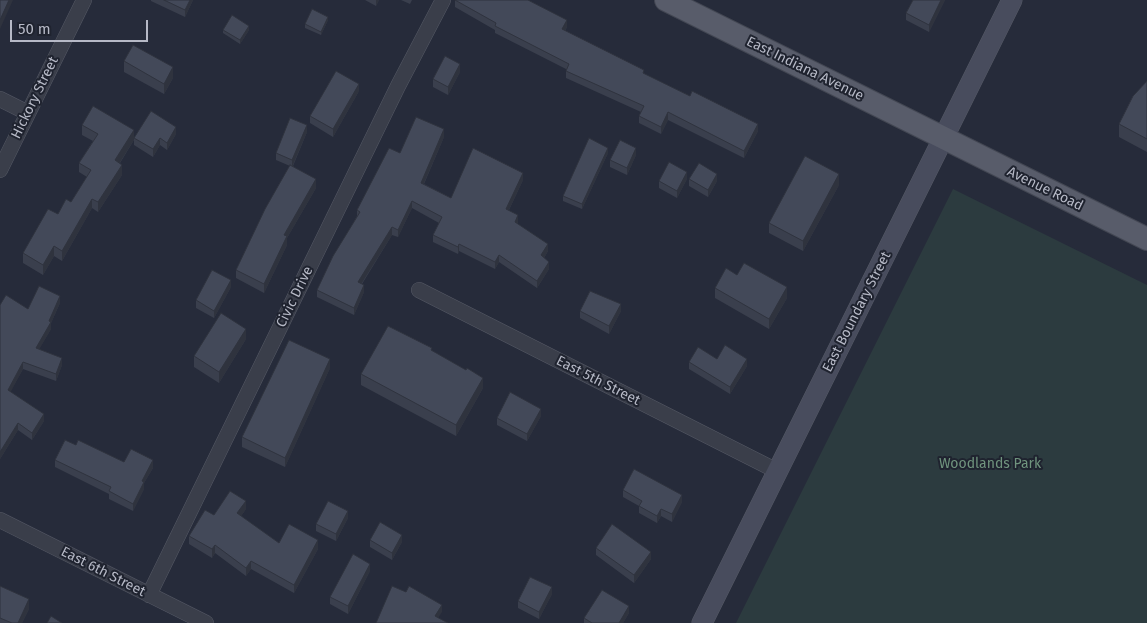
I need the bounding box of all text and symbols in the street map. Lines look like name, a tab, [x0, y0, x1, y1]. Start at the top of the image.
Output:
scale bar	[12, 10, 150, 42]
text: 50 m	[18, 20, 51, 38]
street label: East Indiana Avenue	[744, 33, 866, 105]
street label: Hickory Street	[8, 54, 62, 142]
street label: Avenue Road	[1004, 163, 1086, 215]
street label: East Boundary Street	[819, 249, 895, 375]
street label: Civic Drive	[273, 264, 317, 330]
street label: East 5th Street	[553, 353, 643, 409]
park label: Woodlands Park	[939, 456, 1041, 472]
street label: East 6th Street	[58, 544, 148, 600]

